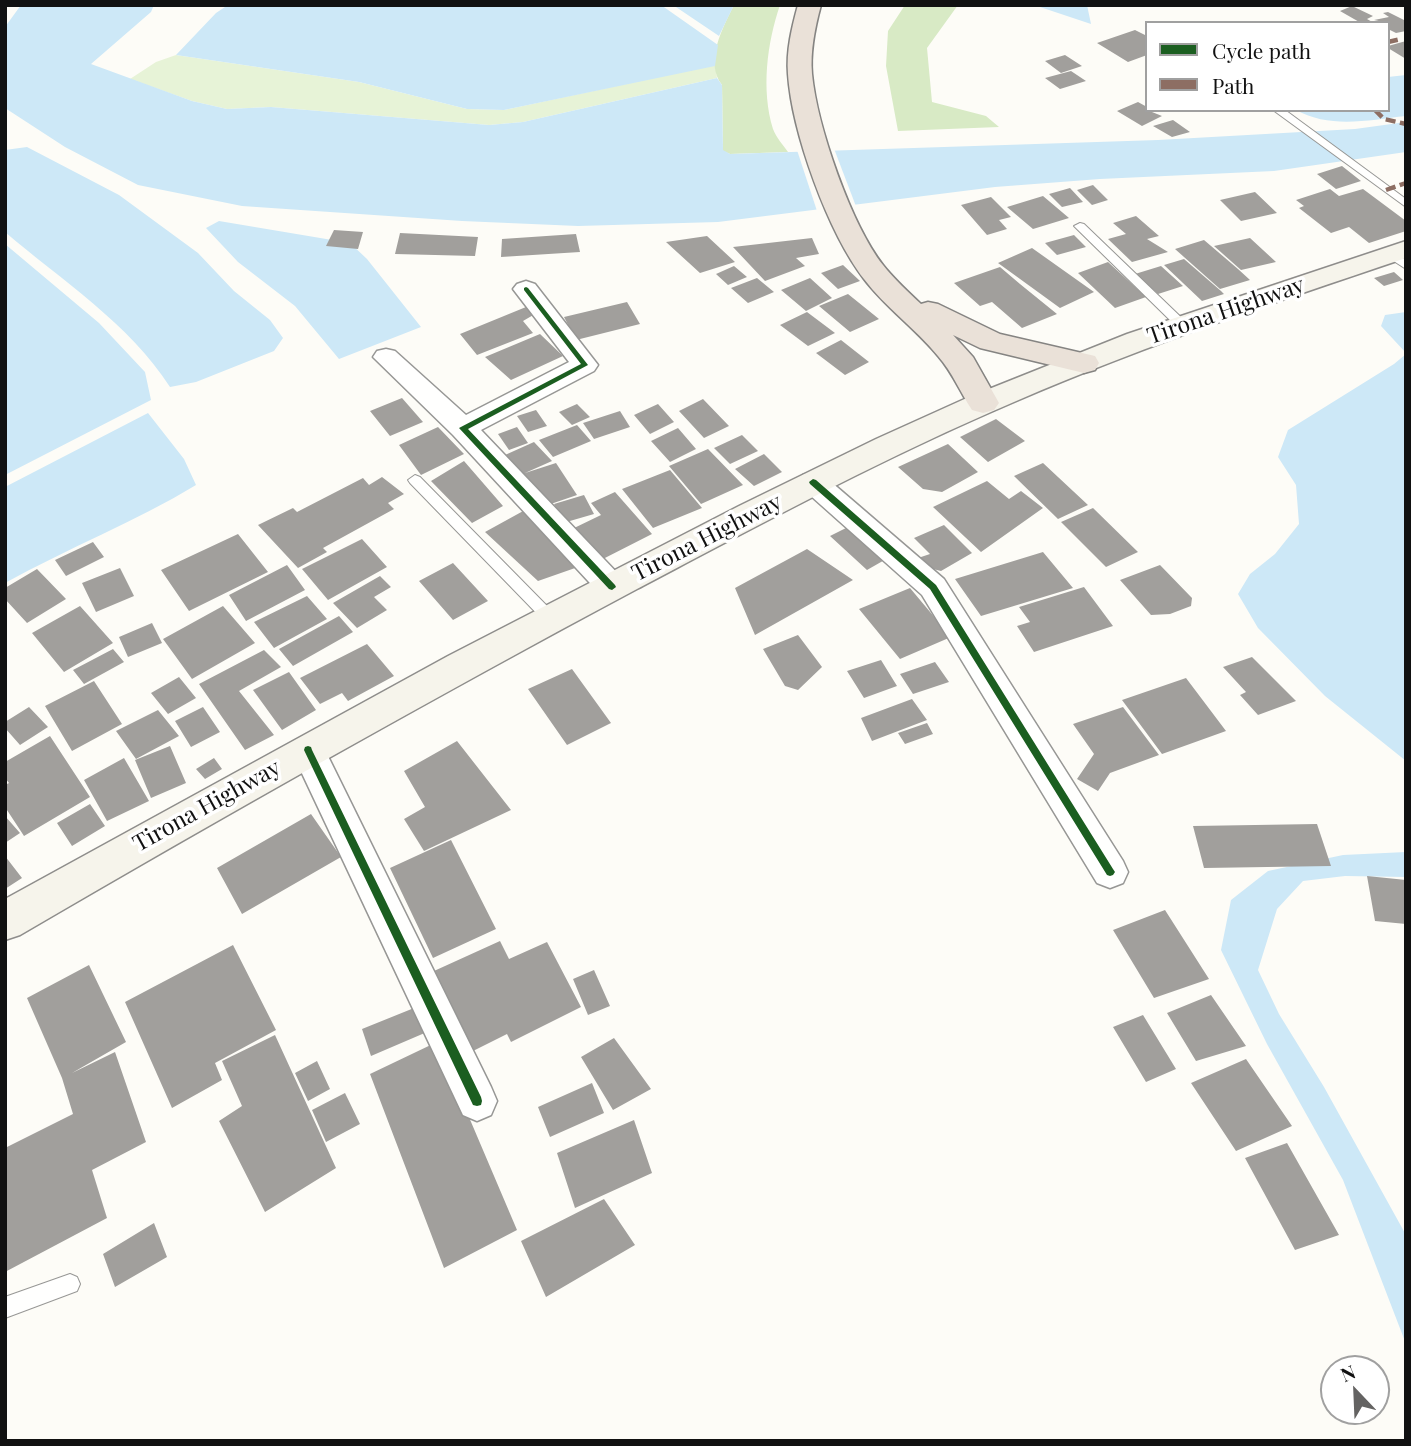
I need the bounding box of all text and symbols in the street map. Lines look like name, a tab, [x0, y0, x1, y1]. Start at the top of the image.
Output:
legend	[1145, 21, 1390, 112]
text: Cycle path	[1212, 36, 1311, 64]
text: Path	[1212, 71, 1254, 99]
street label: Tirona Highway	[1144, 271, 1308, 351]
street label: Tirona Highway	[627, 488, 787, 588]
street label: Tirona Highway	[128, 754, 286, 858]
north arrow	[1320, 1355, 1390, 1425]
text: N	[1336, 1358, 1359, 1387]

